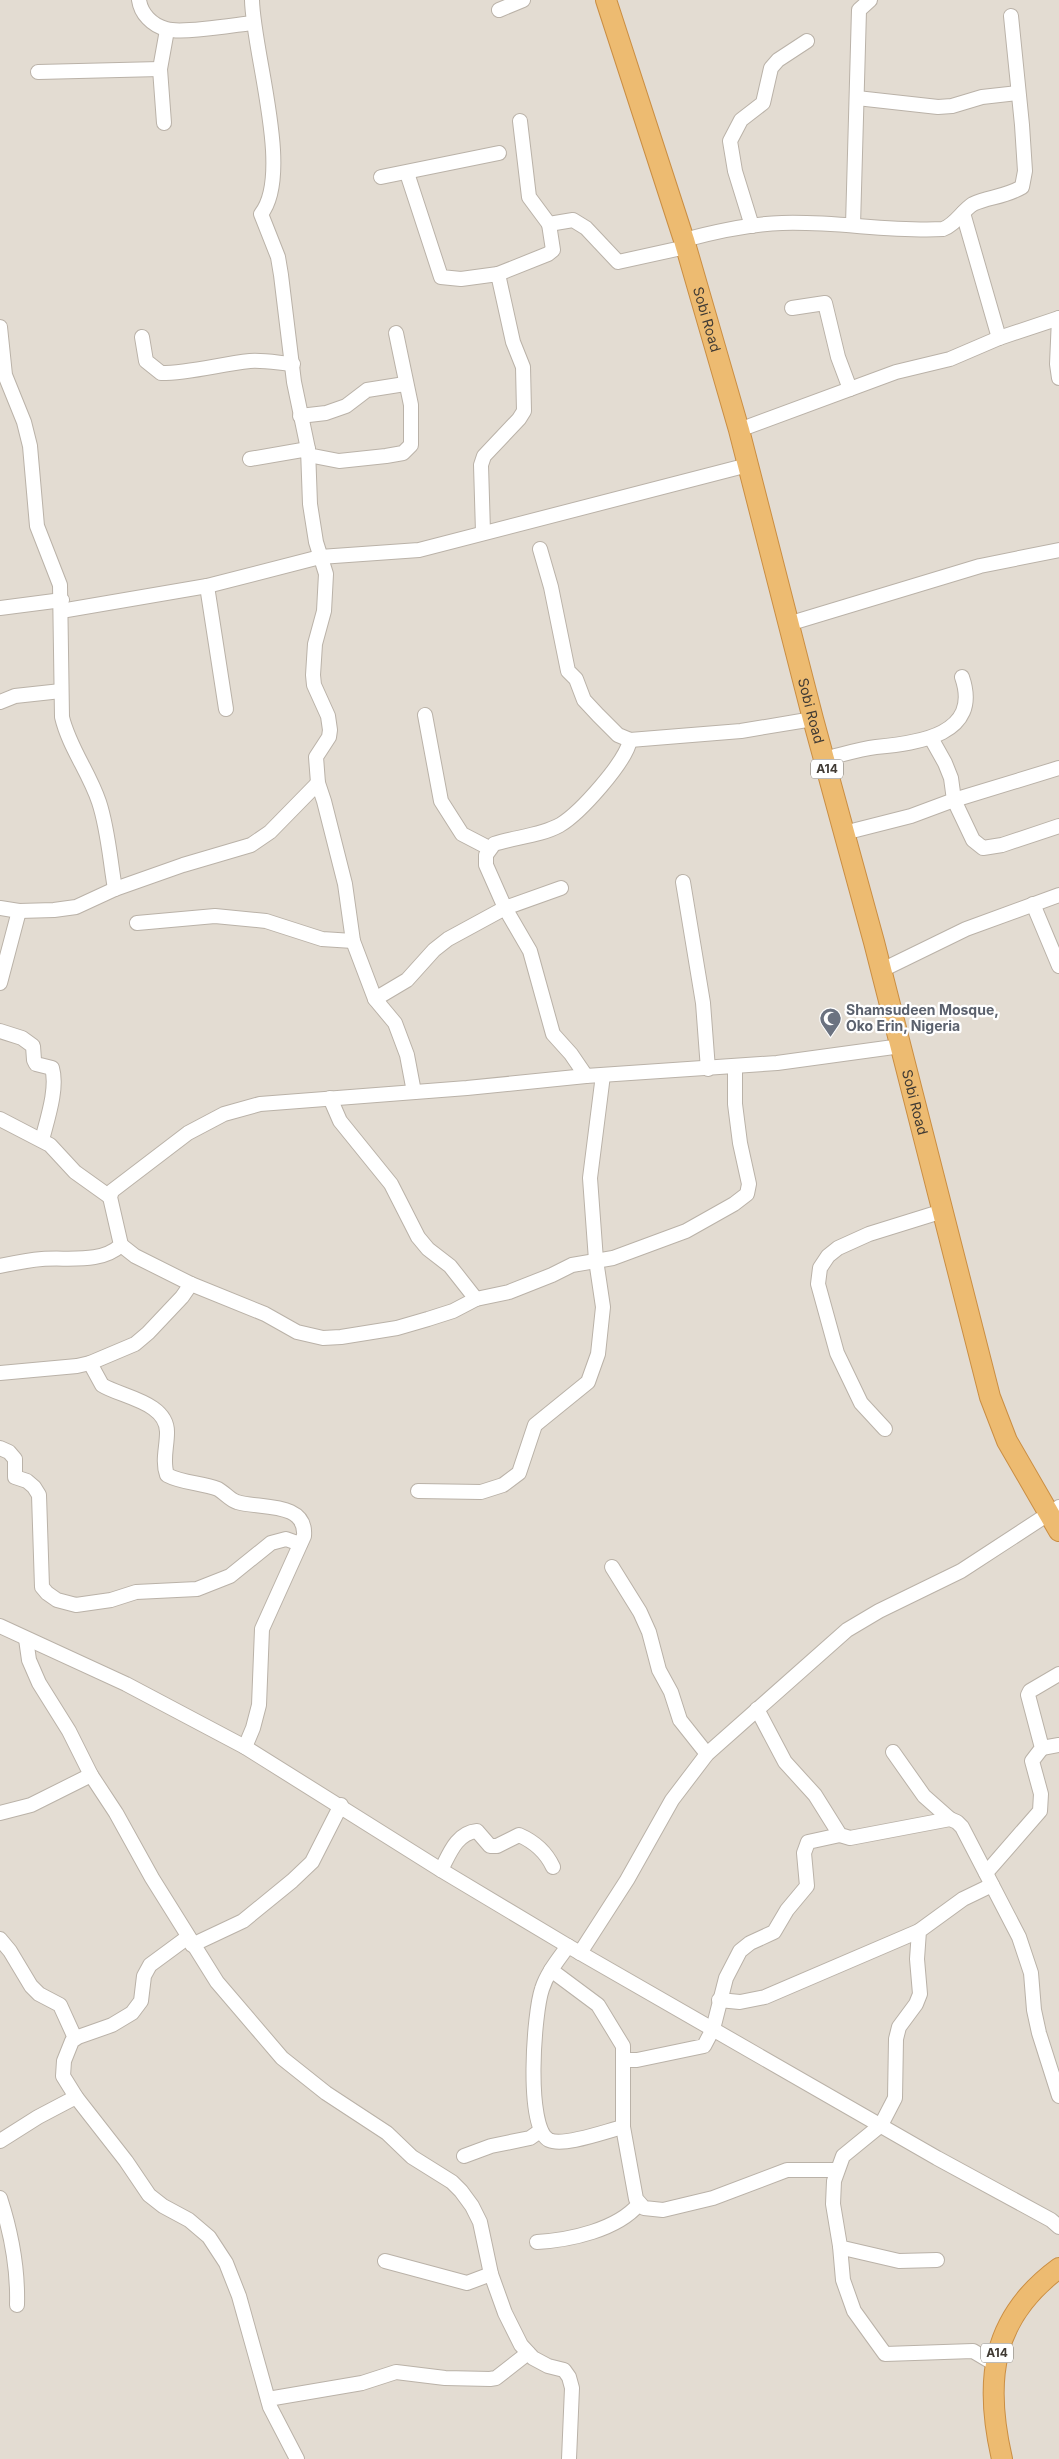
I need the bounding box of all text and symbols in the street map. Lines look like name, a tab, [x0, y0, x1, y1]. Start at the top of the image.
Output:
street label: Sobi Road	[690, 285, 725, 354]
street label: Sobi Road	[795, 676, 828, 745]
road number: A14	[811, 760, 843, 779]
place label: Shamsudeen Mosque, Oko Erin, Nigeria	[846, 1001, 999, 1034]
mosque icon: Shamsudeen Mosque, Oko Erin, Nigeria	[818, 1006, 842, 1037]
street label: Sobi Road	[899, 1067, 932, 1137]
road number: A14	[981, 2344, 1013, 2362]

